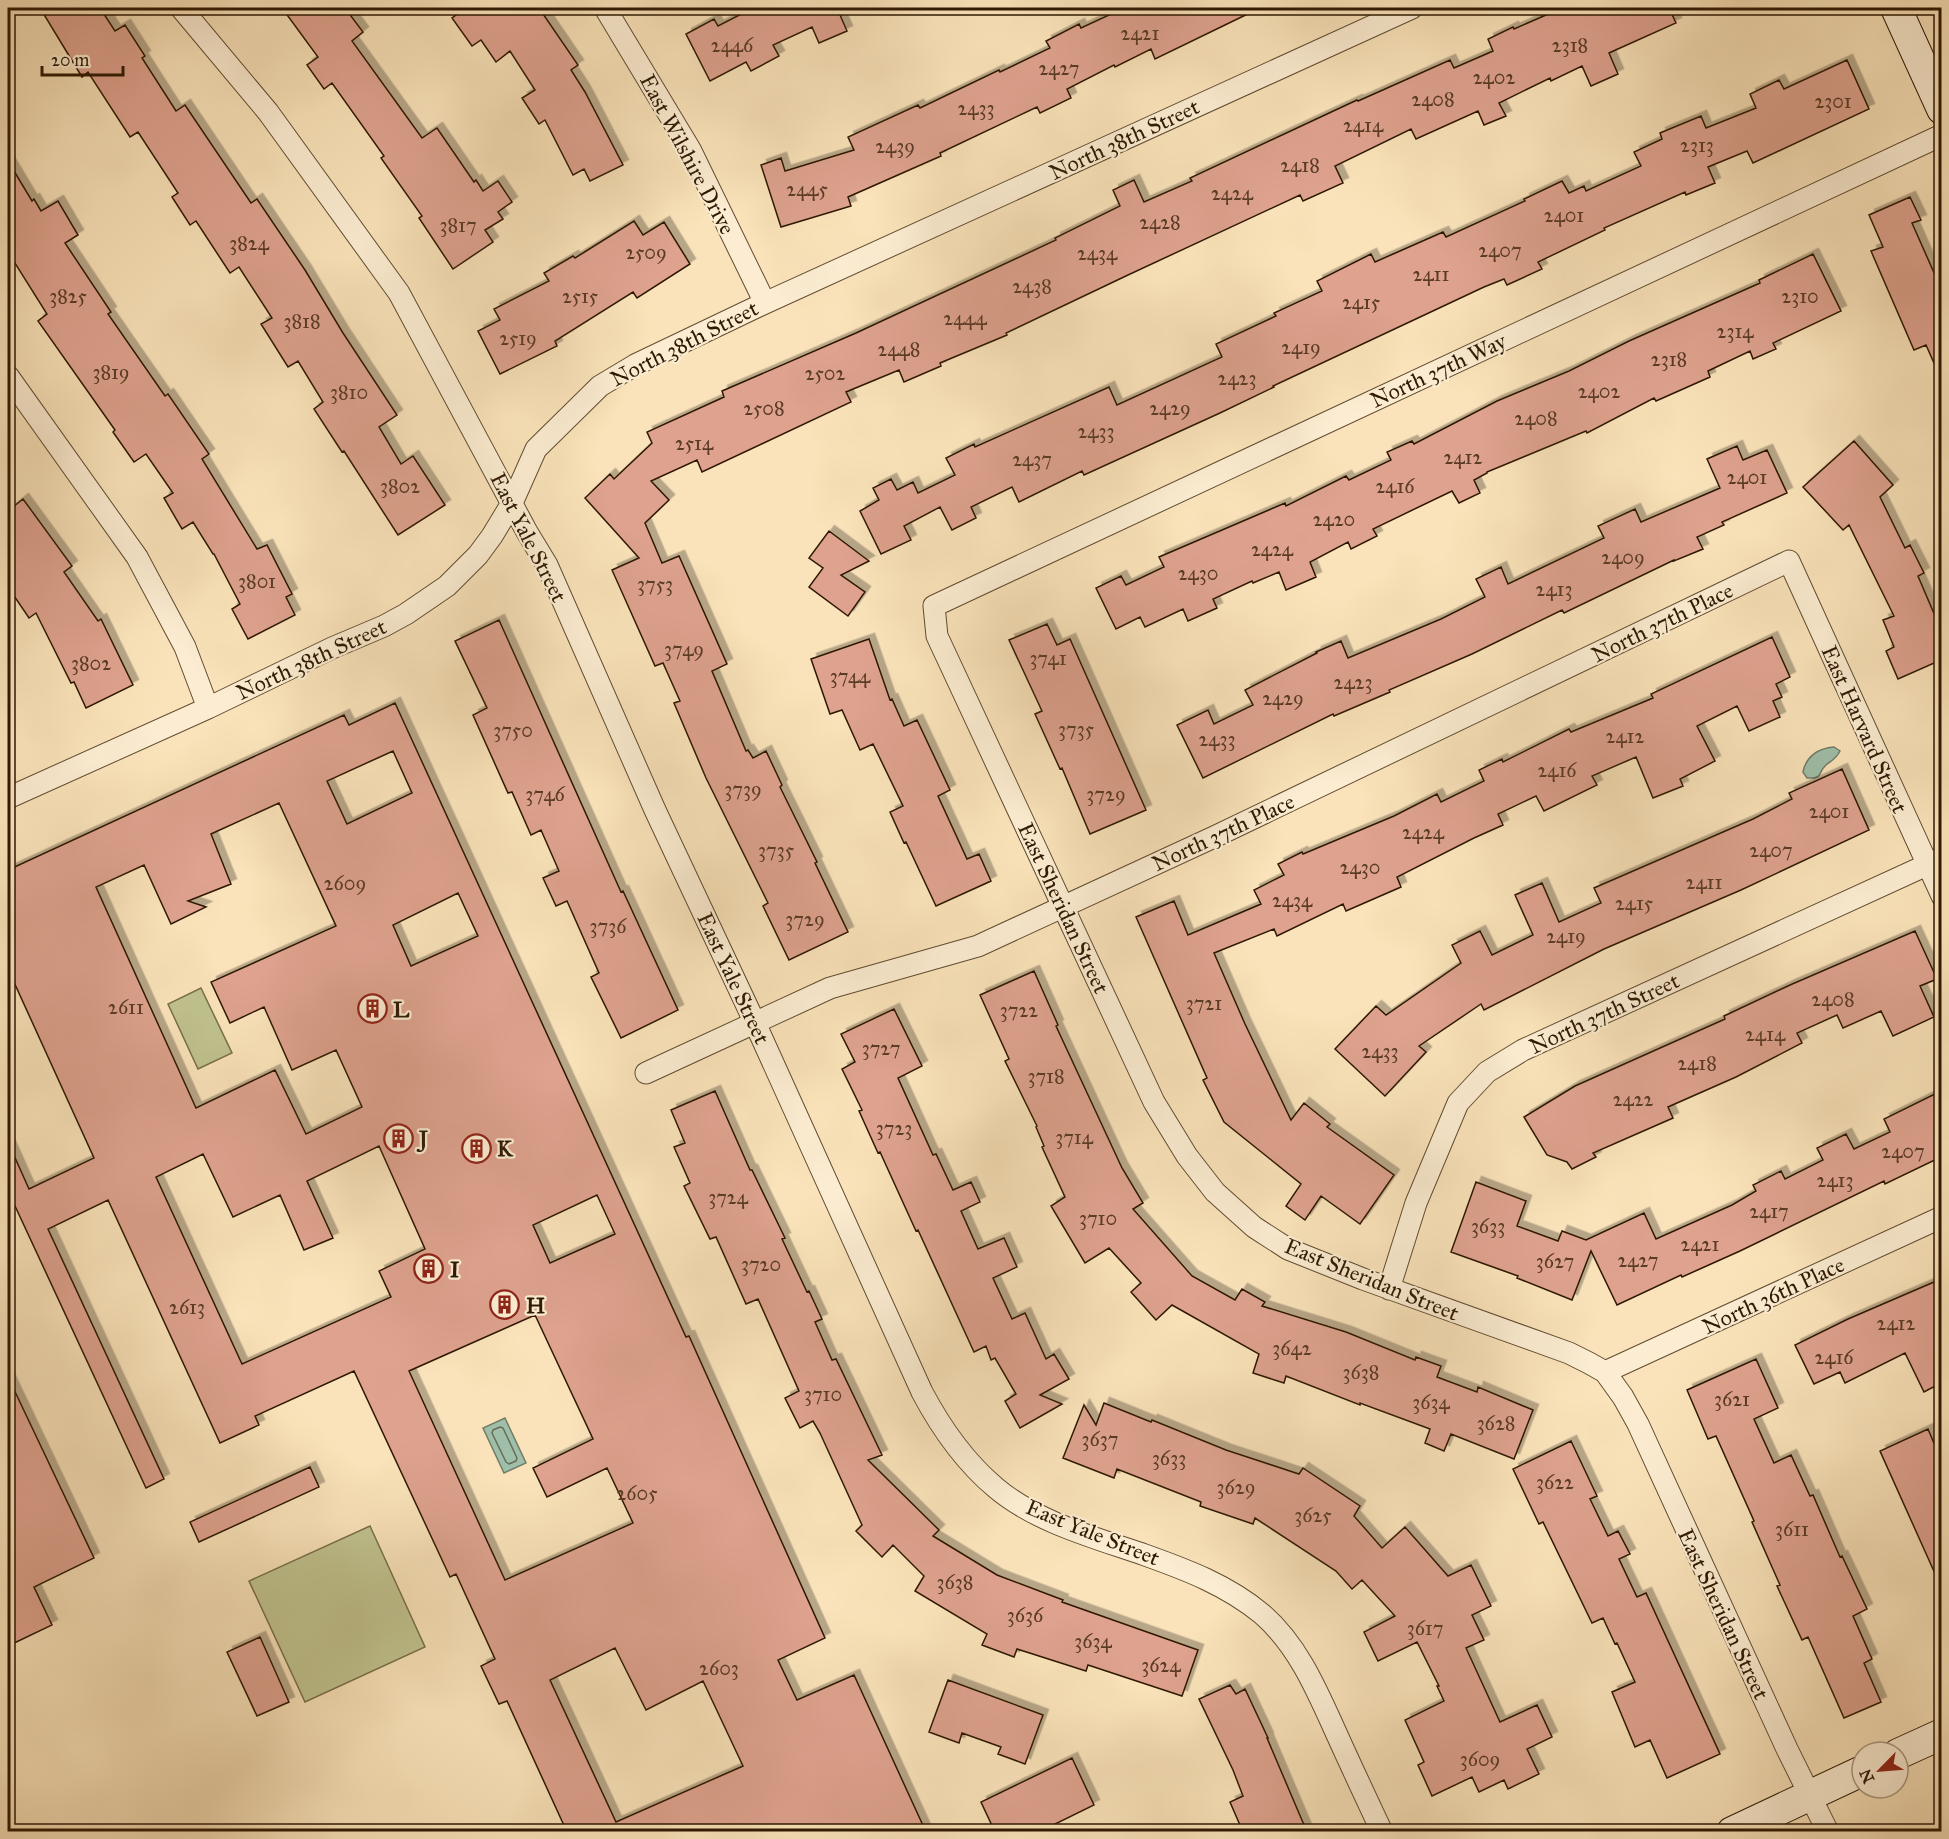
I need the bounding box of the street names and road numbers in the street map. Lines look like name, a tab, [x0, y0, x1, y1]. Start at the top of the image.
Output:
street label: East Wilshire Drive	[634, 69, 741, 239]
street label: North 38th Street	[1045, 93, 1204, 186]
street label: North 38th Street	[606, 294, 763, 392]
street label: North 37th Way	[1366, 327, 1511, 414]
street label: East Yale Street	[484, 468, 573, 607]
street label: North 37th Place	[1587, 577, 1737, 668]
street label: North 38th Street	[232, 613, 391, 706]
street label: East Harvard Street	[1815, 641, 1914, 817]
street label: North 37th Place	[1148, 788, 1299, 877]
street label: East Sheridan Street	[1012, 818, 1115, 998]
street label: East Yale Street	[691, 908, 776, 1048]
street label: North 37th Street	[1525, 967, 1684, 1060]
street label: East Sheridan Street	[1281, 1232, 1463, 1327]
street label: North 36th Place	[1698, 1251, 1849, 1340]
street label: East Yale Street	[1022, 1493, 1164, 1572]
street label: East Sheridan Street	[1672, 1524, 1775, 1704]

